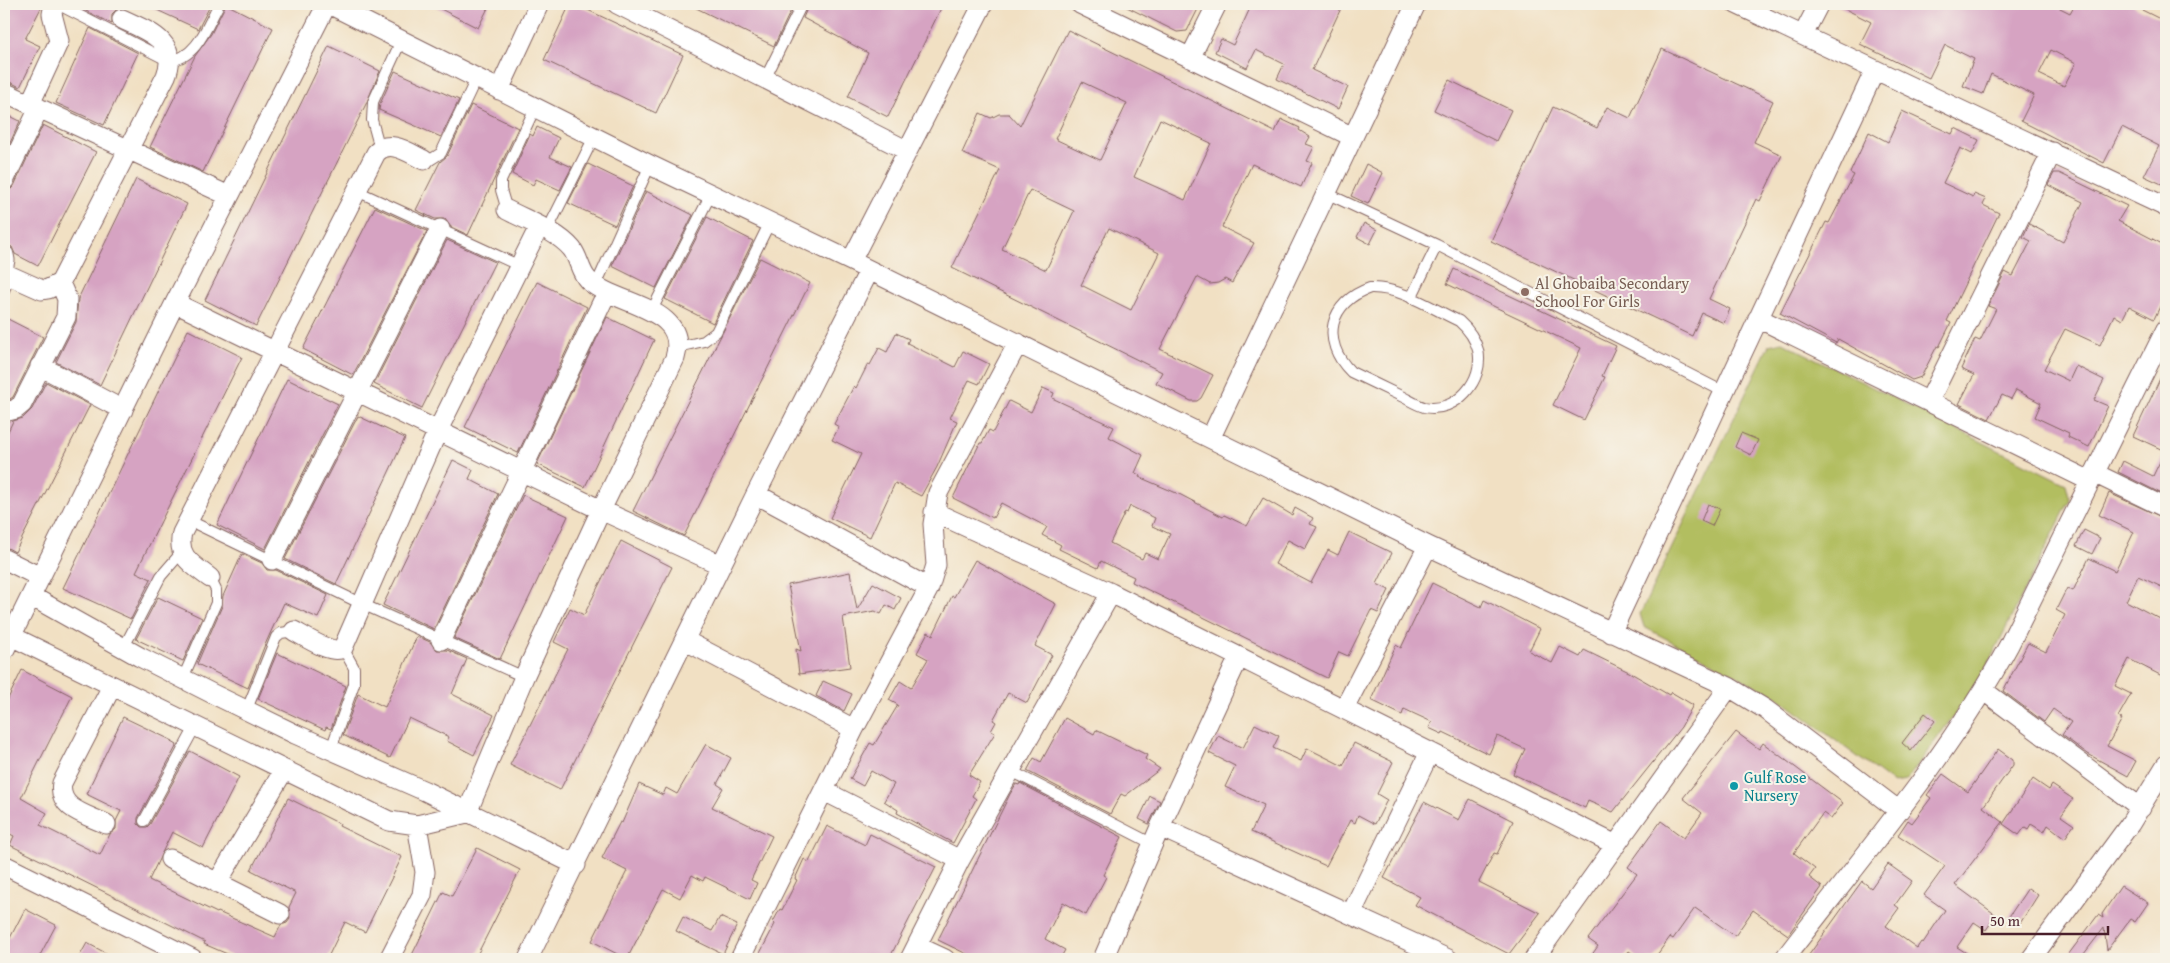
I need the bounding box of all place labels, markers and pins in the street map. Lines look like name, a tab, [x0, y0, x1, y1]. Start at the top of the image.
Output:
place label: Al Ghobaiba Secondary School For Girls	[1535, 271, 1689, 313]
marker: Al Ghobaiba Secondary School For Girls	[1519, 286, 1531, 298]
place label: Gulf Rose Nursery	[1744, 765, 1806, 807]
marker: Gulf Rose Nursery	[1728, 780, 1740, 792]

